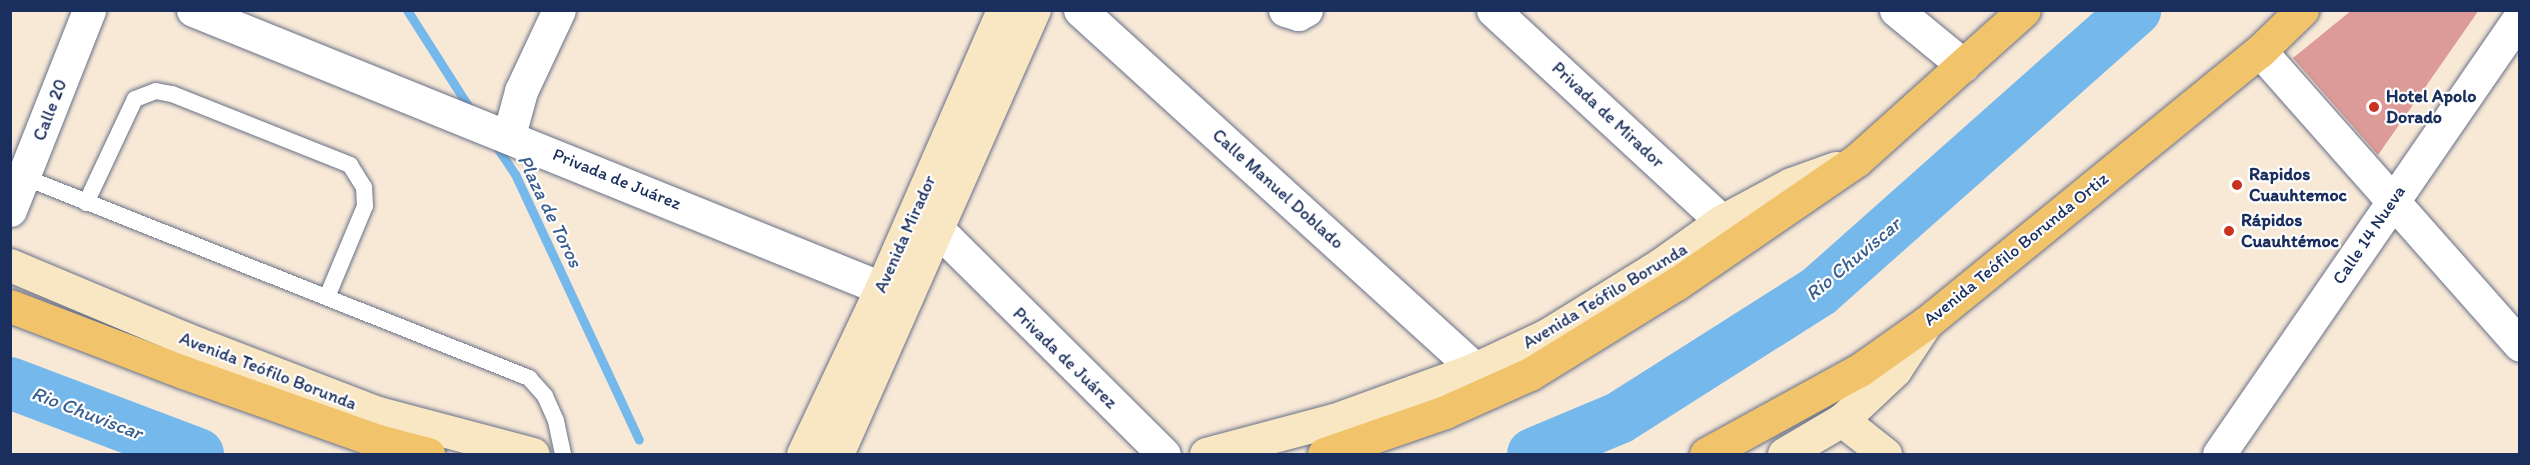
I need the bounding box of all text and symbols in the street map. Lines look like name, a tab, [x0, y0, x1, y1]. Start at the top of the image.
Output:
street label: Privada de Mirador	[1547, 57, 1669, 173]
street label: Calle 20	[28, 76, 72, 144]
place label: Hotel Apolo Dorado	[2386, 86, 2477, 128]
marker: Hotel Apolo Dorado	[2367, 100, 2381, 114]
street label: Calle Manuel Doblado	[1208, 125, 1348, 253]
street label: Privada de Juárez	[550, 143, 684, 215]
water label: Plaza de Toros	[512, 151, 588, 271]
place label: Rapidos Cuauhtemoc	[2249, 164, 2347, 207]
street label: Avenida Teófilo Borunda Ortiz	[1919, 168, 2113, 330]
street label: Avenida Mirador	[869, 172, 941, 296]
marker: Rapidos Cuauhtemoc	[2230, 178, 2244, 192]
street label: Calle 14 Nueva	[2328, 181, 2410, 289]
place label: Rápidos Cuauhtémoc	[2241, 210, 2339, 252]
water label: Rio Chuviscar	[1800, 212, 1906, 306]
marker: Rápidos Cuauhtémoc	[2222, 224, 2236, 238]
street label: Avenida Teófilo Borunda	[1519, 238, 1691, 354]
street label: Privada de Juárez	[1008, 303, 1122, 413]
street label: Avenida Teófilo Borunda	[176, 327, 360, 415]
water label: Rio Chuviscar	[28, 381, 146, 445]

